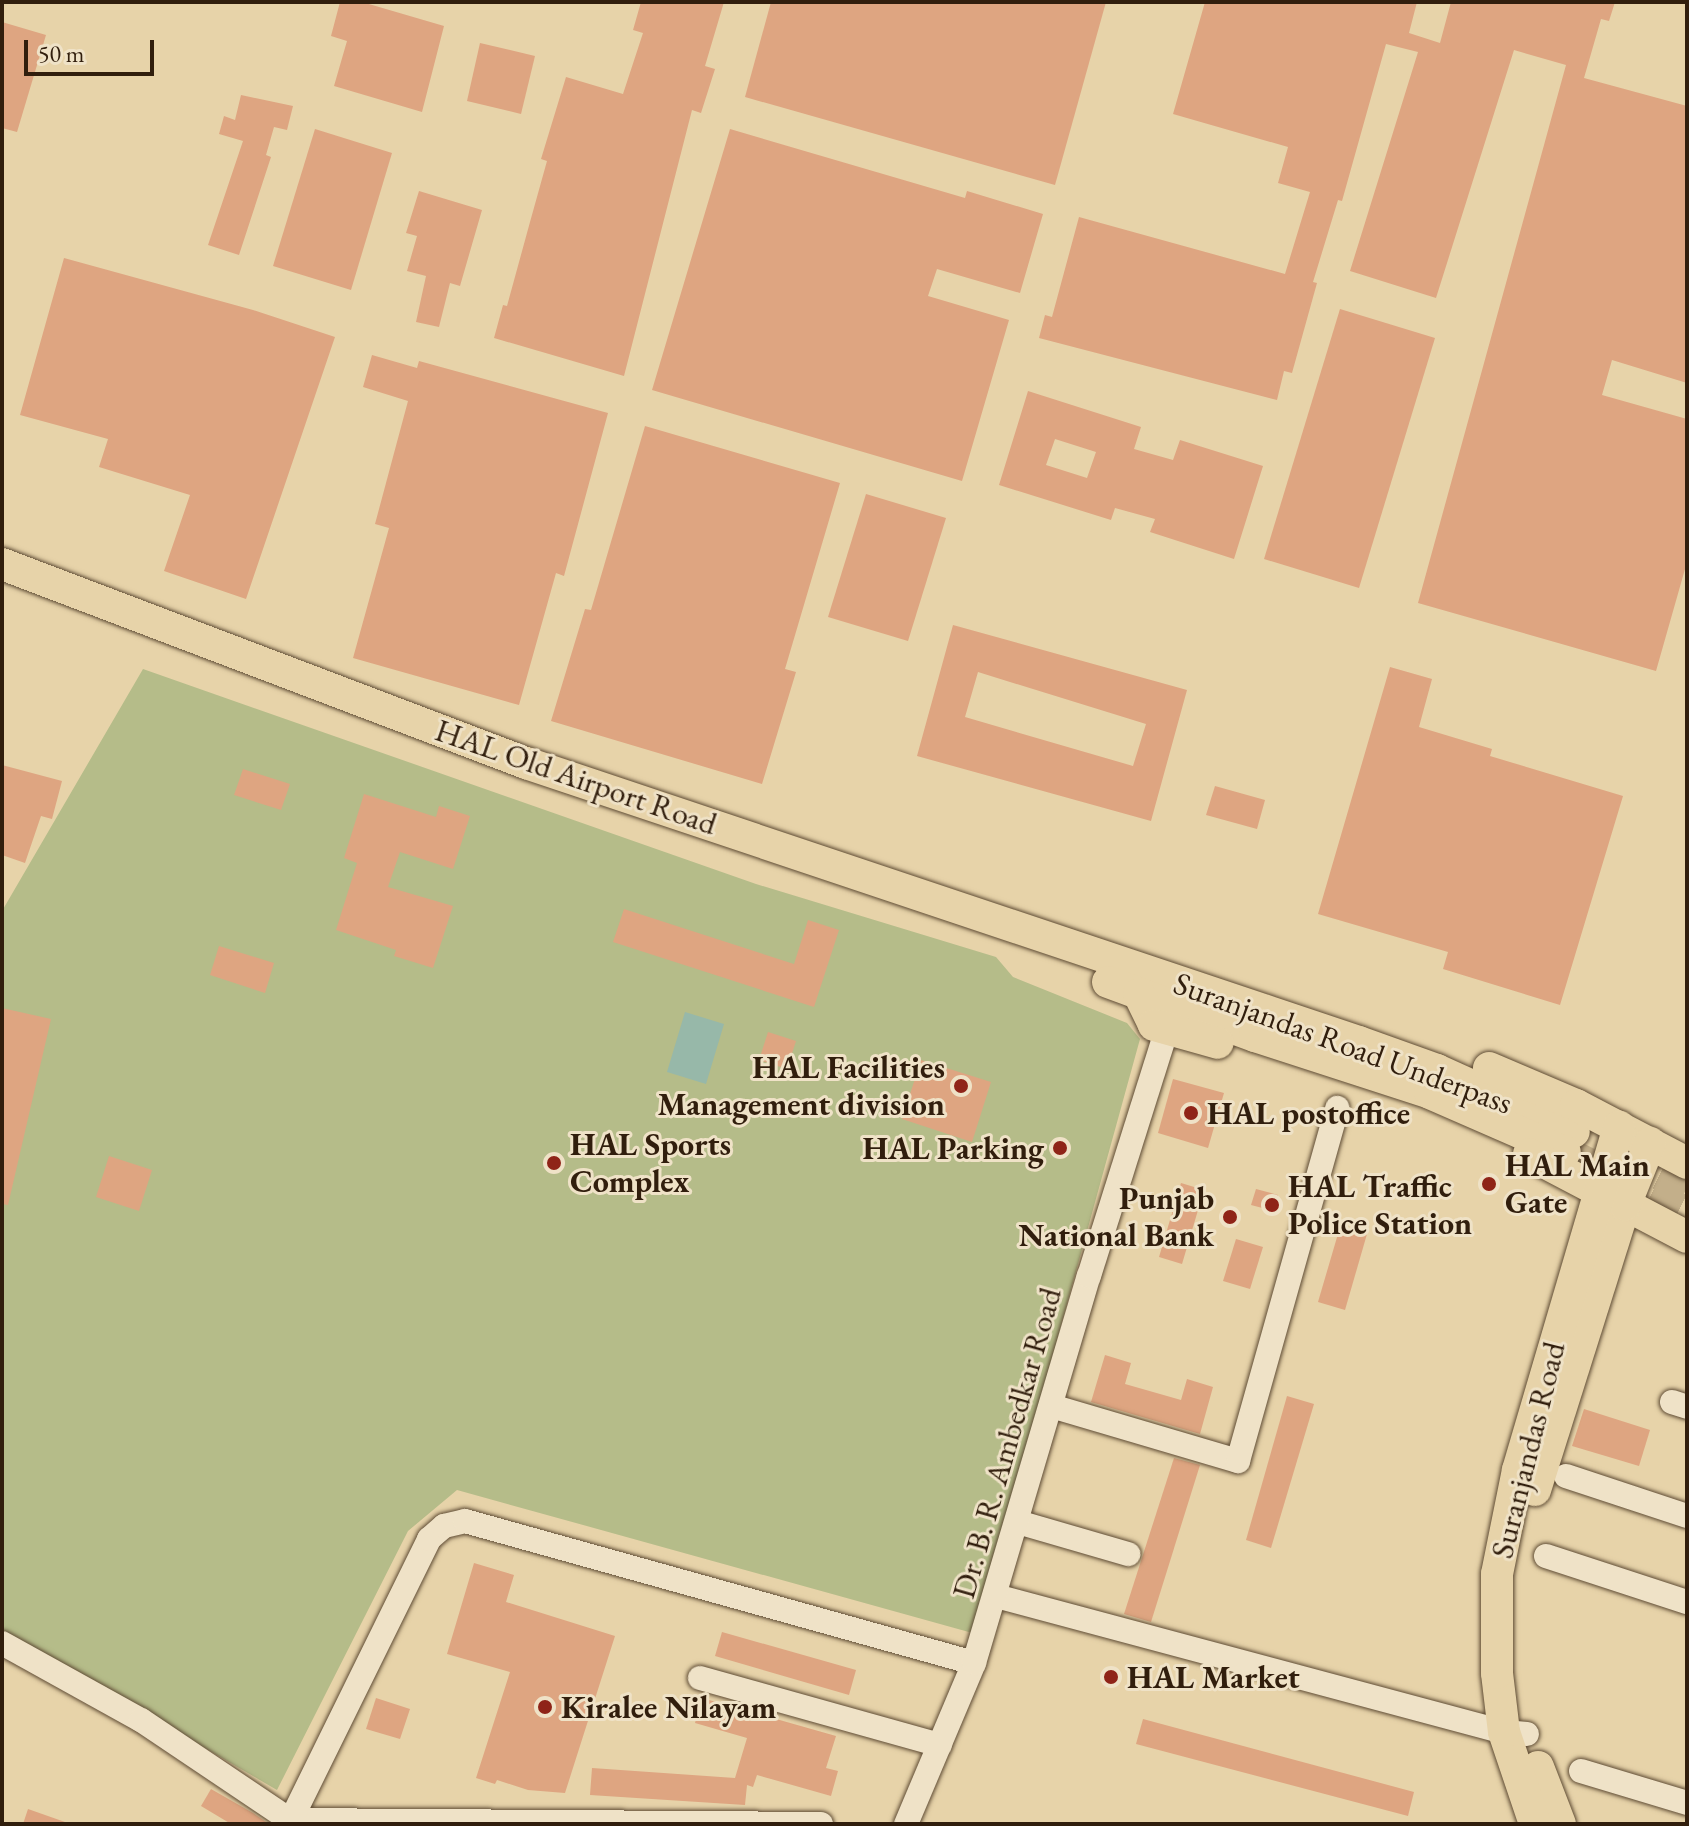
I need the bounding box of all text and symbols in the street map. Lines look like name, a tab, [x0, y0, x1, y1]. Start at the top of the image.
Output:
scale bar	[28, 24, 158, 74]
text: 50 m	[38, 38, 85, 69]
street label: HAL Old Airport Road	[430, 711, 722, 843]
street label: Suranjandas Road Underpass	[1169, 964, 1517, 1122]
place label: HAL Facilities Management division	[658, 1049, 945, 1124]
marker: HAL Facilities Management division	[952, 1077, 970, 1095]
place label: HAL postoffice	[1207, 1094, 1410, 1132]
marker: HAL postoffice	[1182, 1104, 1200, 1122]
place label: HAL Sports Complex	[570, 1126, 731, 1201]
place label: HAL Parking	[862, 1129, 1044, 1167]
marker: HAL Parking	[1051, 1139, 1069, 1157]
place label: HAL Main Gate	[1505, 1147, 1650, 1222]
marker: HAL Sports Complex	[545, 1154, 563, 1172]
place label: HAL Traffic Police Station	[1288, 1168, 1472, 1243]
marker: HAL Main Gate	[1480, 1175, 1498, 1193]
place label: Punjab National Bank	[1019, 1180, 1214, 1255]
marker: HAL Traffic Police Station	[1263, 1196, 1281, 1214]
marker: Punjab National Bank	[1221, 1208, 1239, 1226]
street label: Dr. B. R. Ambedkar Road	[944, 1283, 1070, 1603]
street label: Suranjandas Road	[1483, 1338, 1573, 1562]
place label: HAL Market	[1127, 1658, 1300, 1696]
marker: HAL Market	[1102, 1668, 1120, 1686]
place label: Kiralee Nilayam	[561, 1688, 776, 1726]
marker: Kiralee Nilayam	[536, 1698, 554, 1716]

